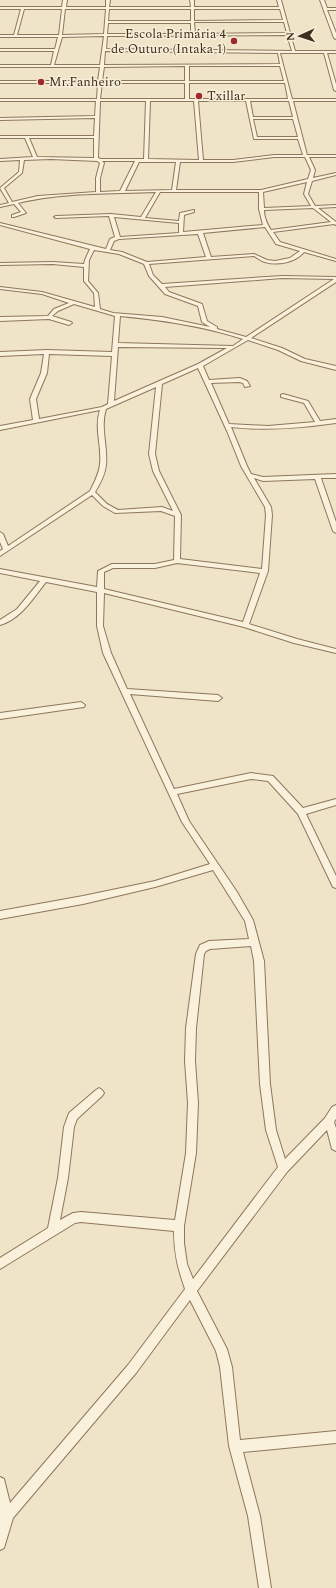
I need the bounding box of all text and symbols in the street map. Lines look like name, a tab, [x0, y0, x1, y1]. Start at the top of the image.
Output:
north arrow	[280, 16, 320, 56]
place label: Escola Primária 4 de Outuro (Intaka 1)	[111, 24, 226, 59]
text: N	[282, 32, 299, 41]
marker: Escola Primária 4 de Outuro (Intaka 1)	[229, 36, 239, 46]
place label: Mr.Fanheiro	[49, 72, 121, 92]
marker: Mr.Fanheiro	[36, 77, 46, 87]
place label: Txillar	[207, 86, 245, 106]
marker: Txillar	[194, 91, 204, 101]

